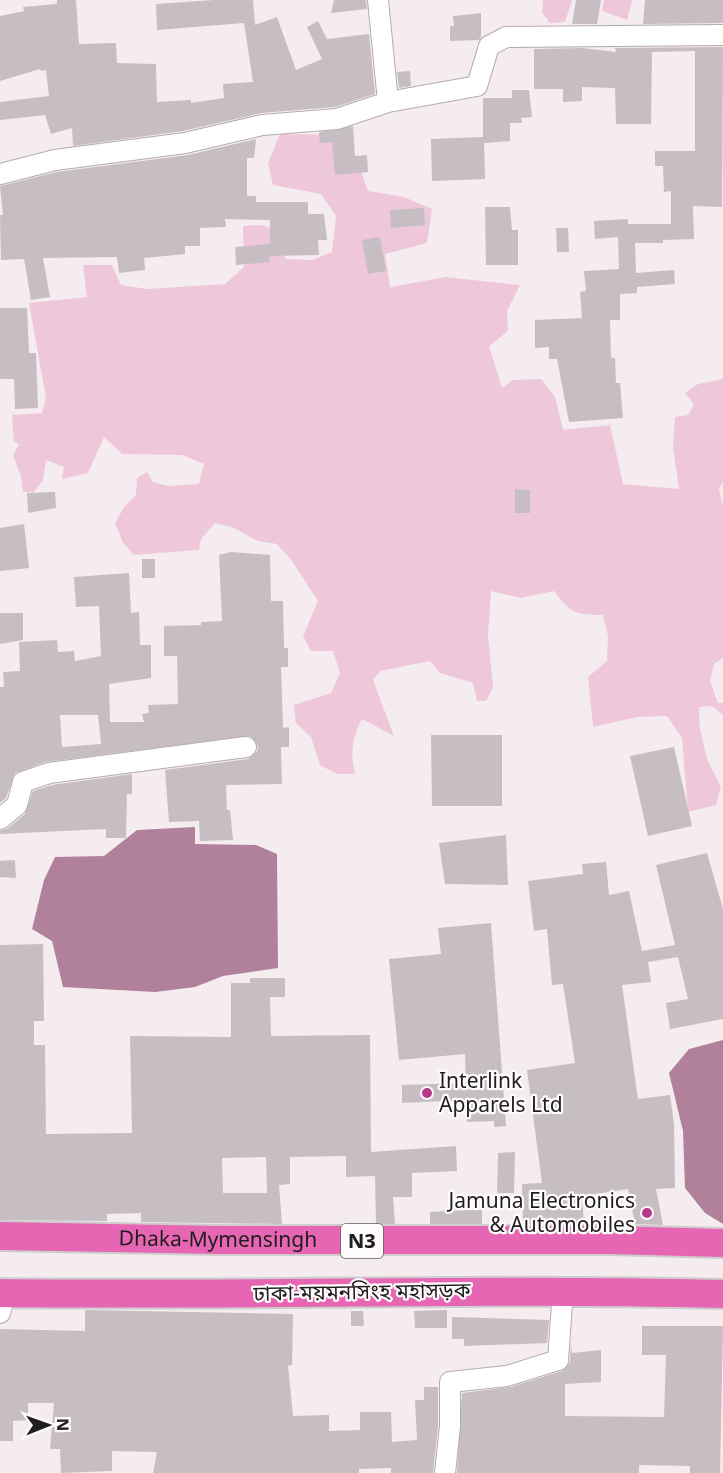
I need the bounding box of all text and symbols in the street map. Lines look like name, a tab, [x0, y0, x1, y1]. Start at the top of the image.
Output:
place label: Interlink Apparels Ltd	[439, 1069, 563, 1121]
marker: Interlink Apparels Ltd	[420, 1086, 434, 1100]
place label: Jamuna Electronics & Automobiles	[447, 1189, 635, 1241]
marker: Jamuna Electronics & Automobiles	[640, 1206, 654, 1220]
road number: N3	[341, 1224, 383, 1258]
street label: Dhaka-Mymensingh	[118, 1226, 317, 1256]
street label: ঢাকা-ময়মনসিংহ মহাসড়ক	[252, 1278, 472, 1310]
north arrow	[18, 1395, 78, 1455]
text: N	[50, 1418, 72, 1431]

